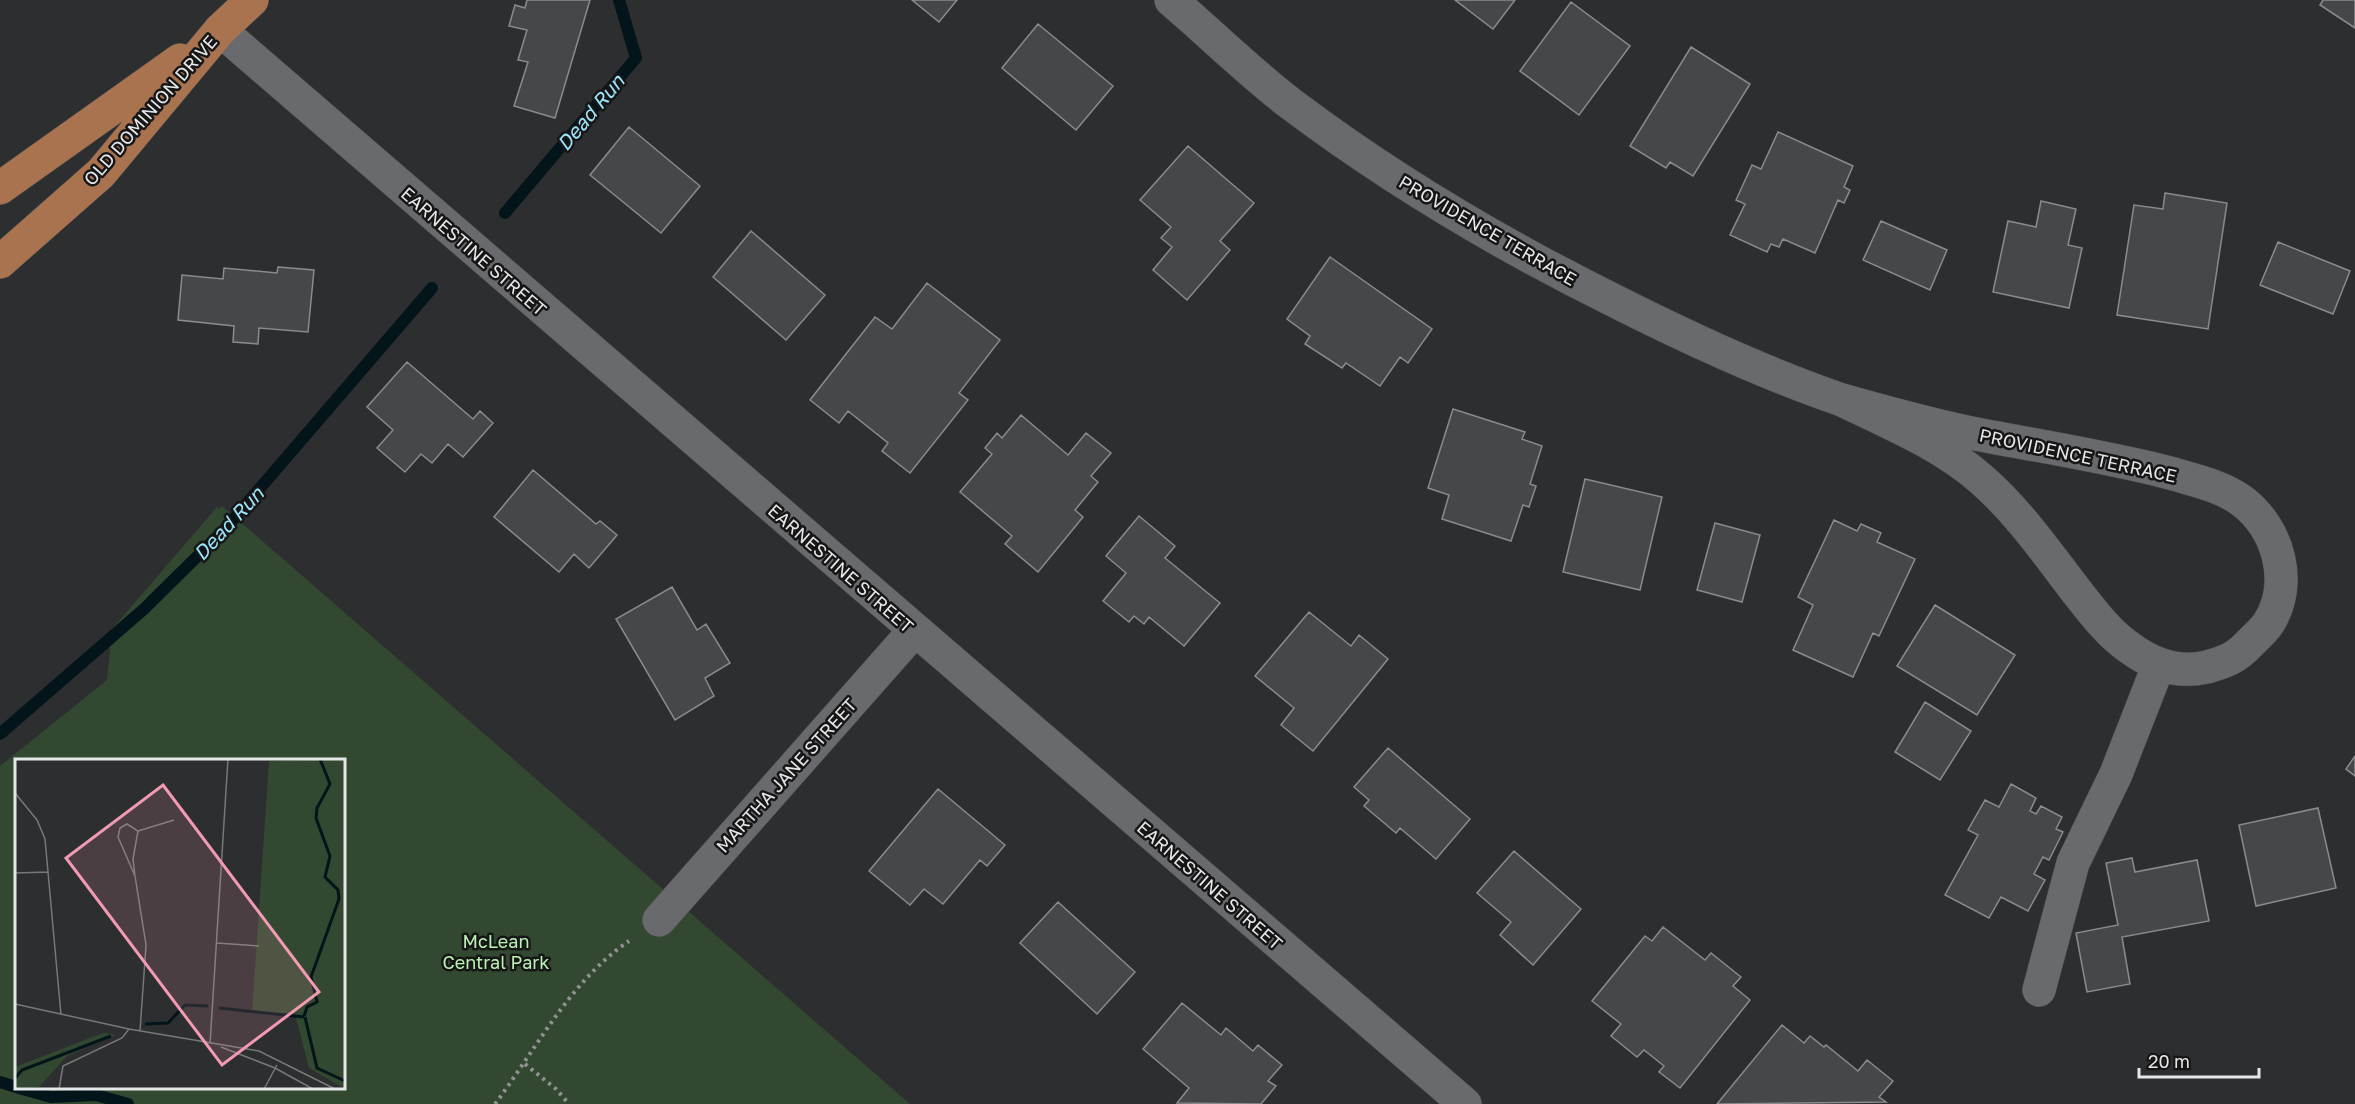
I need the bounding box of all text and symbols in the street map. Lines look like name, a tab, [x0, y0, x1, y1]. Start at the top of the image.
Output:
street label: OLD DOMINION DRIVE	[79, 30, 221, 190]
water label: Dead Run	[551, 69, 629, 155]
street label: PROVIDENCE TERRACE	[1395, 170, 1581, 290]
street label: EARNESTINE STREET	[397, 182, 551, 320]
street label: PROVIDENCE TERRACE	[1977, 423, 2179, 487]
water label: Dead Run	[188, 481, 269, 565]
street label: EARNESTINE STREET	[764, 499, 918, 637]
street label: MARTHA JANE STREET	[711, 693, 861, 857]
inset map	[15, 759, 345, 1089]
street label: EARNESTINE STREET	[1133, 816, 1287, 954]
park label: McLean Central Park	[442, 930, 550, 973]
scale bar	[2139, 1041, 2259, 1079]
text: 20 m	[2148, 1050, 2190, 1072]

